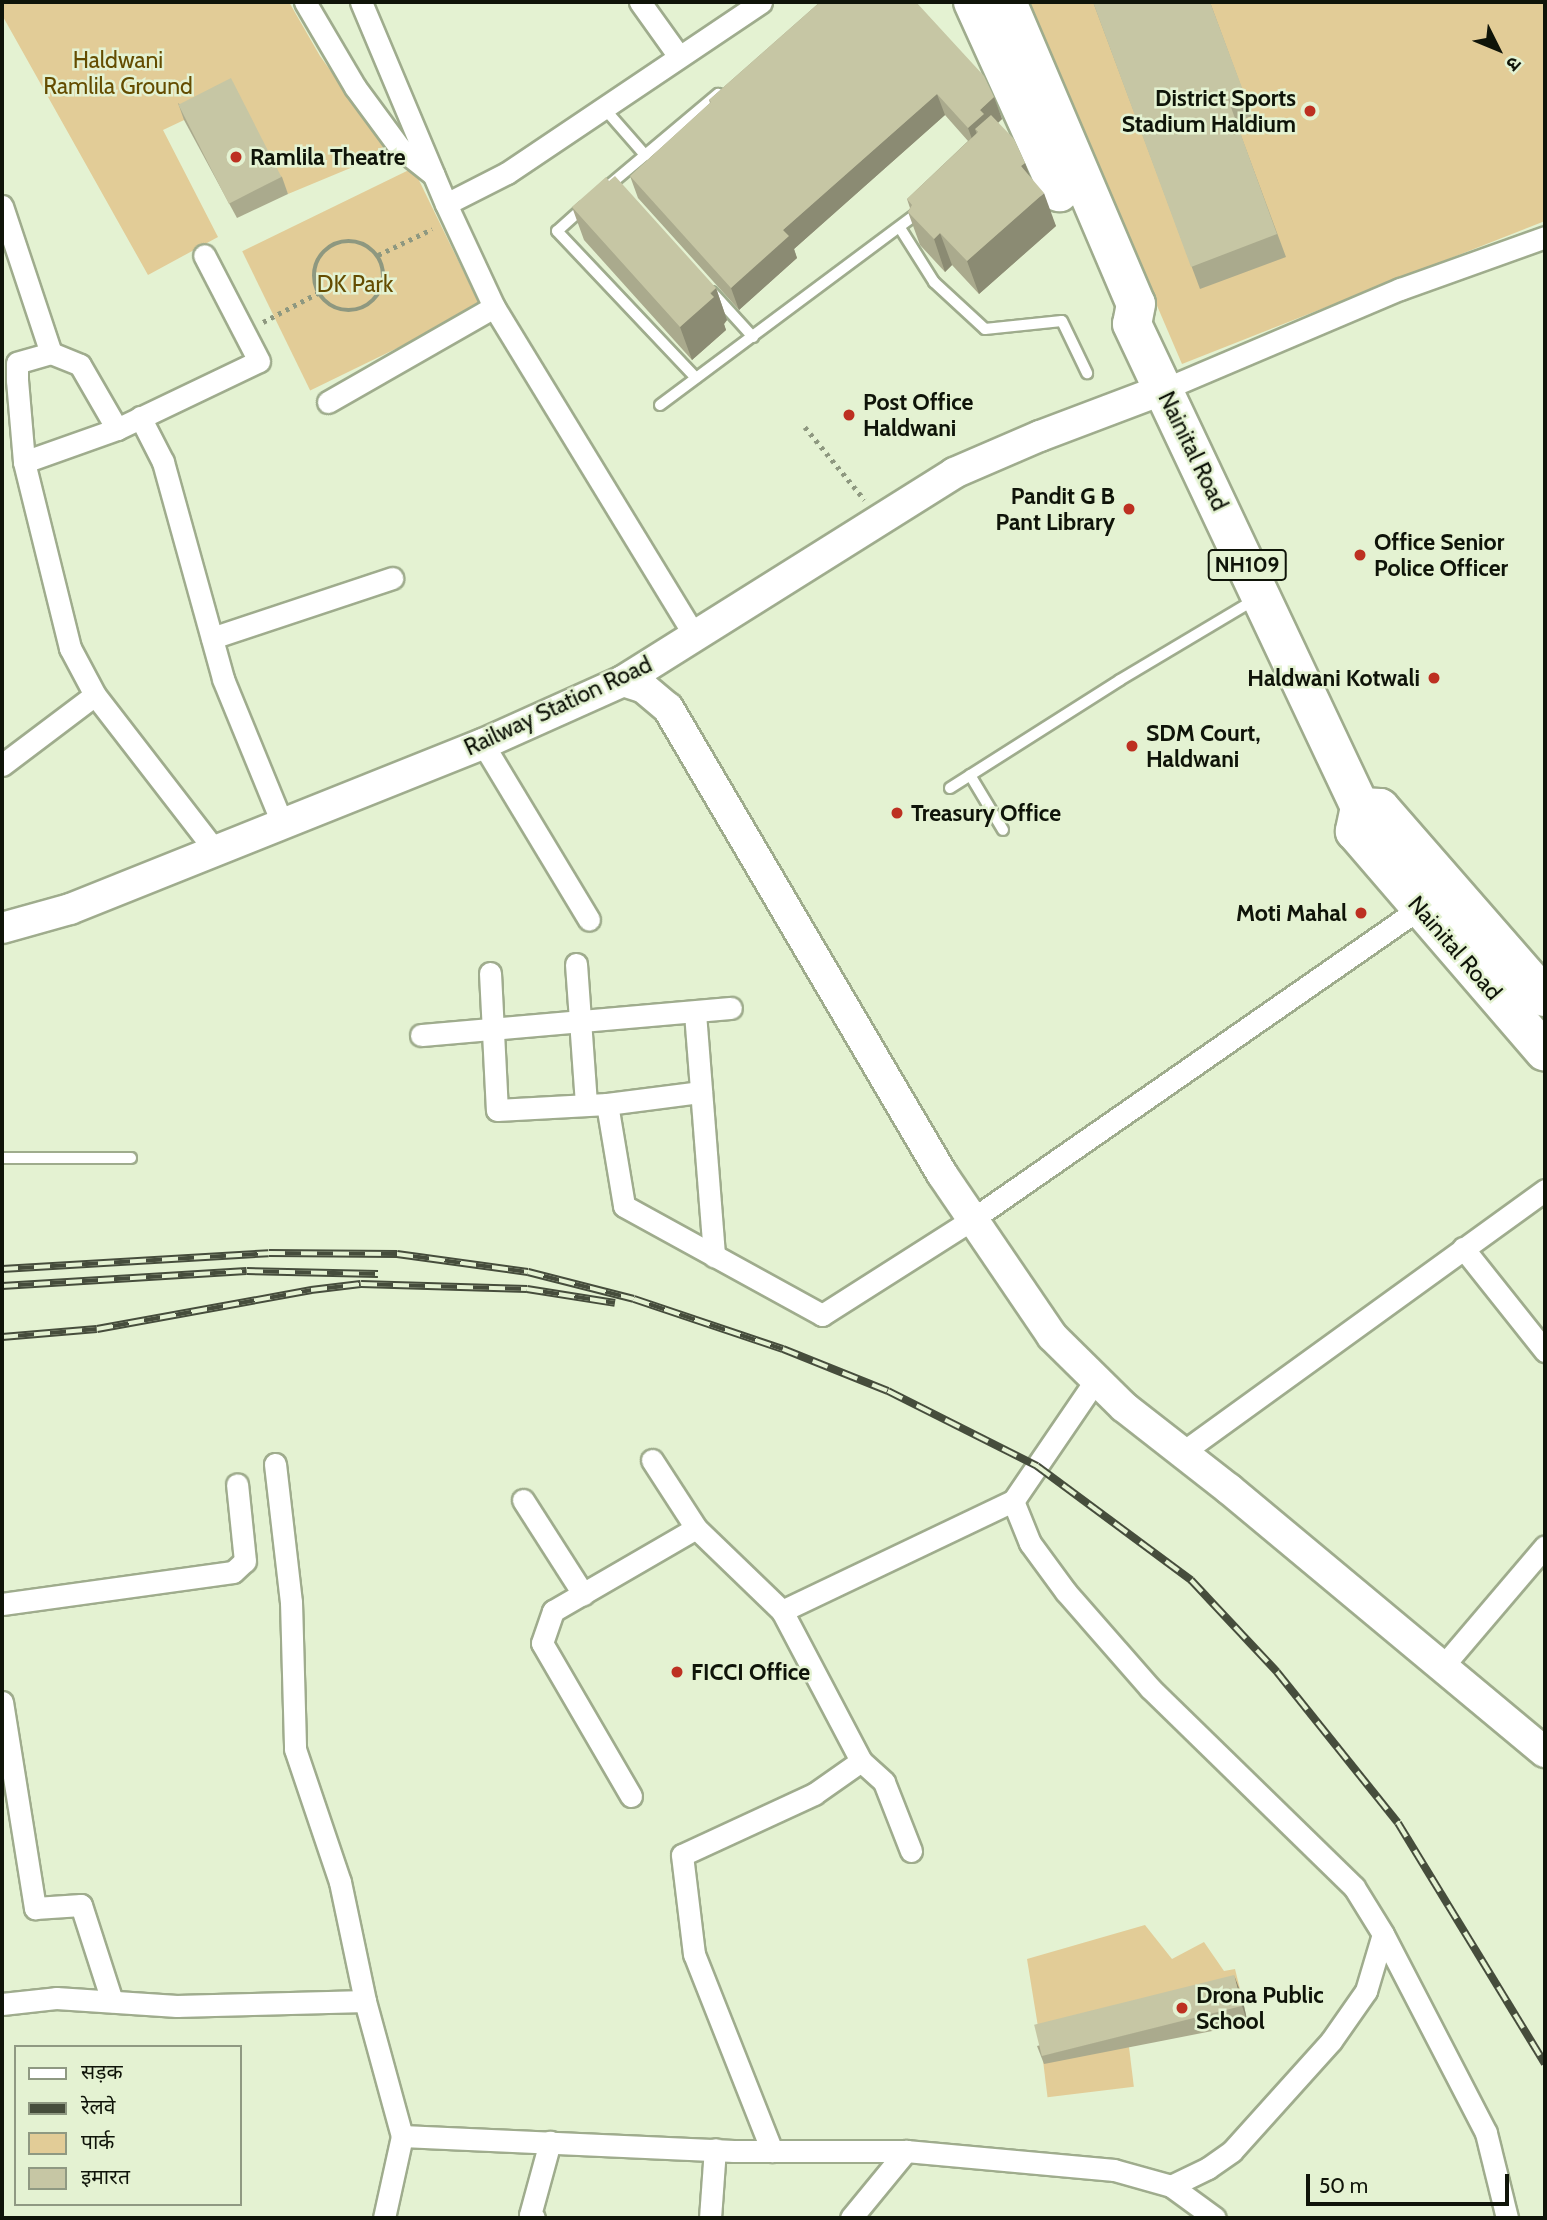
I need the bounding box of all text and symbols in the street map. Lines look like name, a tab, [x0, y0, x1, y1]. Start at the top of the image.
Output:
north arrow	[1463, 14, 1533, 84]
park label: Haldwani Ramlila Ground	[43, 46, 193, 100]
text: उ	[1502, 52, 1526, 76]
place label: District Sports Stadium Haldium	[1122, 84, 1296, 138]
marker: District Sports Stadium Haldium	[1302, 103, 1318, 119]
place label: Ramlila Theatre	[250, 143, 406, 171]
marker: Ramlila Theatre	[228, 149, 244, 165]
park label: DK Park	[317, 270, 393, 298]
street label: Nainital Road	[1152, 387, 1234, 515]
place label: Post Office Haldwani	[863, 388, 973, 442]
marker: Post Office Haldwani	[841, 407, 857, 423]
place label: Pandit G B Pant Library	[995, 482, 1115, 536]
marker: Pandit G B Pant Library	[1121, 501, 1137, 517]
place label: Office Senior Police Officer	[1374, 528, 1508, 582]
marker: Office Senior Police Officer	[1352, 547, 1368, 563]
road number: NH109	[1207, 548, 1287, 582]
street label: Railway Station Road	[460, 650, 656, 762]
place label: Haldwani Kotwali	[1247, 664, 1420, 692]
marker: Haldwani Kotwali	[1426, 670, 1442, 686]
place label: SDM Court, Haldwani	[1146, 719, 1260, 773]
marker: SDM Court, Haldwani	[1124, 738, 1140, 754]
place label: Treasury Office	[911, 799, 1061, 827]
marker: Treasury Office	[889, 805, 905, 821]
street label: Nainital Road	[1402, 890, 1508, 1006]
place label: Moti Mahal	[1236, 899, 1347, 927]
marker: Moti Mahal	[1353, 905, 1369, 921]
place label: FICCI Office	[691, 1658, 810, 1686]
marker: FICCI Office	[669, 1664, 685, 1680]
place label: Drona Public School	[1196, 1981, 1324, 2035]
marker: Drona Public School	[1174, 2000, 1190, 2016]
legend	[14, 2045, 242, 2206]
text: सड़क	[81, 2059, 123, 2084]
text: रेलवे	[81, 2094, 116, 2119]
text: पार्क	[81, 2129, 115, 2154]
scale bar	[1309, 2160, 1512, 2204]
text: इमारत	[81, 2164, 130, 2189]
text: 50 m	[1319, 2173, 1368, 2198]

